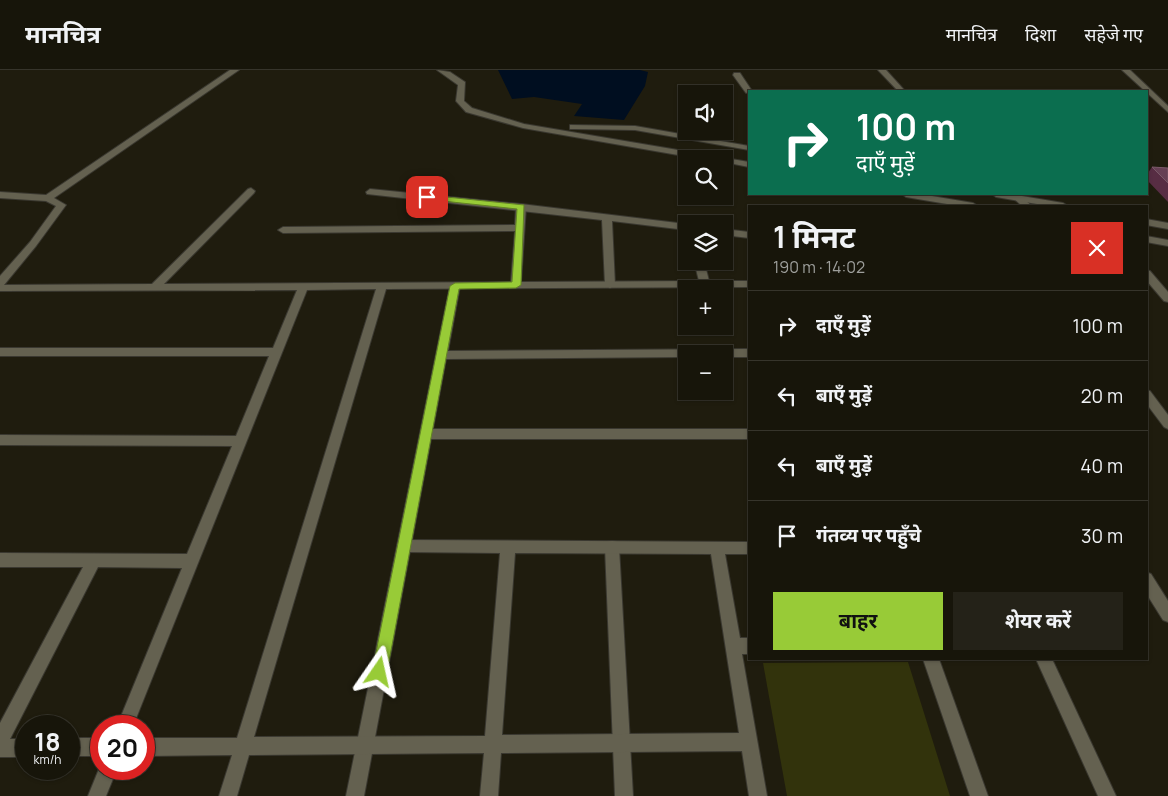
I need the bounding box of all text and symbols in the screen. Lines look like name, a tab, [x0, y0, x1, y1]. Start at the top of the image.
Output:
text: मानचित्र	[25, 17, 101, 50]
text: मानचित्र	[946, 22, 997, 46]
text: दिशा	[1025, 22, 1056, 46]
text: सहेजे गए	[1084, 22, 1143, 46]
map controls	[678, 85, 733, 400]
button: sound	[678, 85, 733, 140]
text: 100 m	[856, 103, 956, 151]
icon: right	[773, 110, 838, 175]
text: दाएँ मुड़ें	[856, 148, 915, 178]
button: search	[678, 150, 733, 205]
pin	[406, 176, 448, 218]
icon: arrive	[413, 183, 441, 211]
button: layers	[678, 215, 733, 270]
text: 1 मिनट	[773, 216, 855, 257]
button: close	[1071, 222, 1123, 274]
text: 190 m · 14:02	[773, 256, 865, 278]
button: +	[678, 280, 733, 335]
icon: right	[773, 312, 801, 340]
text: दाएँ मुड़ें	[816, 312, 871, 338]
text: 100 m	[1072, 313, 1123, 339]
button: −	[678, 345, 733, 400]
icon: left	[773, 382, 801, 410]
text: बाएँ मुड़ें	[816, 382, 872, 408]
text: 20 m	[1081, 383, 1123, 409]
icon: left	[773, 452, 801, 480]
text: बाएँ मुड़ें	[816, 452, 872, 478]
text: 40 m	[1080, 453, 1123, 479]
icon: arrive	[773, 522, 801, 550]
text: गंतव्य पर पहुँचे	[816, 522, 921, 548]
text: 30 m	[1081, 523, 1123, 549]
button: बाहर	[773, 592, 943, 650]
button: शेयर करें	[953, 592, 1123, 650]
position arrow	[352, 645, 404, 697]
speed limit sign: 20	[90, 715, 155, 780]
text: 18	[34, 724, 61, 759]
text: km/h	[34, 751, 61, 768]

